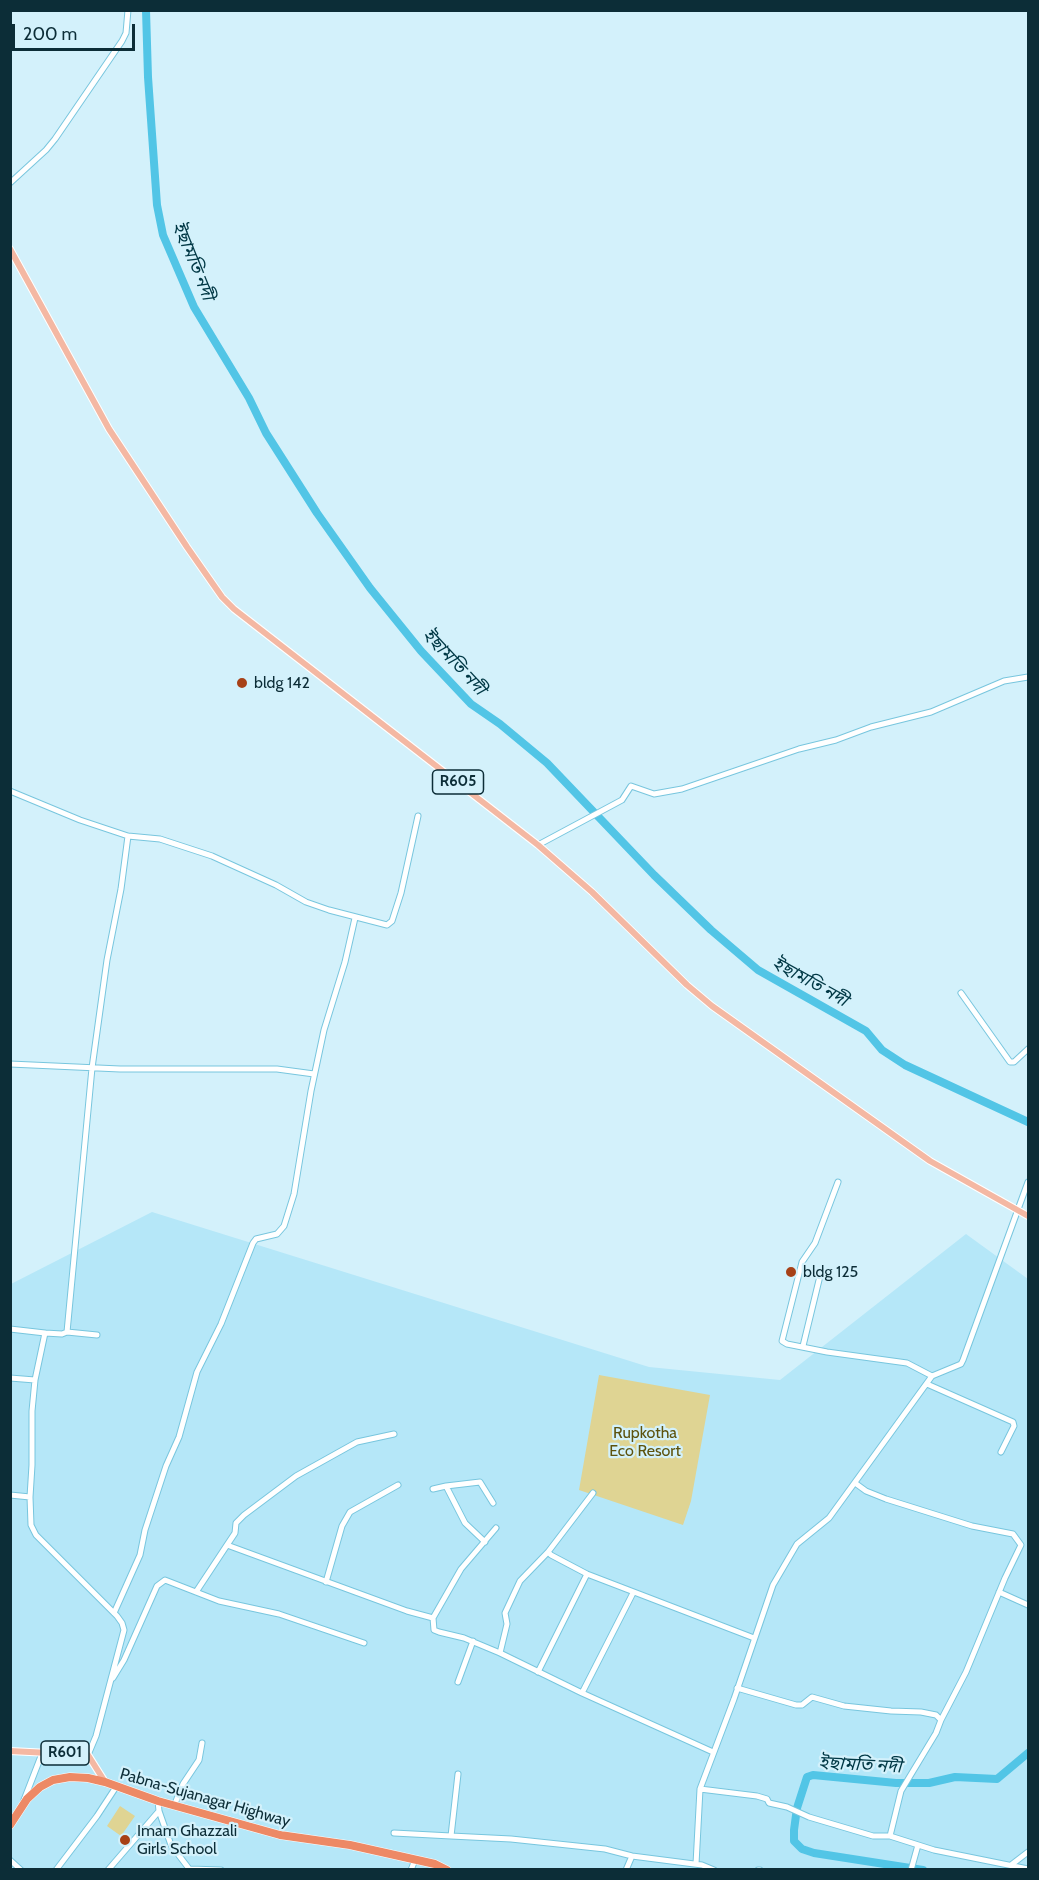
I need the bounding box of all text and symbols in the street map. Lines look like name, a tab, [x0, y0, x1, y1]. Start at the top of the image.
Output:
scale bar	[15, 12, 138, 50]
text: 200 m	[23, 23, 77, 45]
water label: ইছামতি নদী	[167, 218, 219, 304]
water label: ইছামতি নদী	[418, 624, 490, 700]
place label: bldg 142	[254, 673, 310, 693]
marker: bldg 142	[235, 676, 249, 690]
road number: R605	[432, 770, 484, 794]
water label: ইছামতি নদী	[768, 952, 852, 1012]
place label: bldg 125	[803, 1262, 858, 1282]
marker: bldg 125	[784, 1265, 798, 1279]
park label: Rupkotha Eco Resort	[609, 1423, 681, 1461]
road number: R601	[41, 1741, 89, 1765]
water label: ইছামতি নদী	[818, 1752, 902, 1778]
street label: Pabna-Sujanagar Highway	[118, 1764, 292, 1832]
place label: Imam Ghazzali Girls School	[137, 1821, 237, 1859]
marker: Imam Ghazzali Girls School	[118, 1833, 132, 1847]

